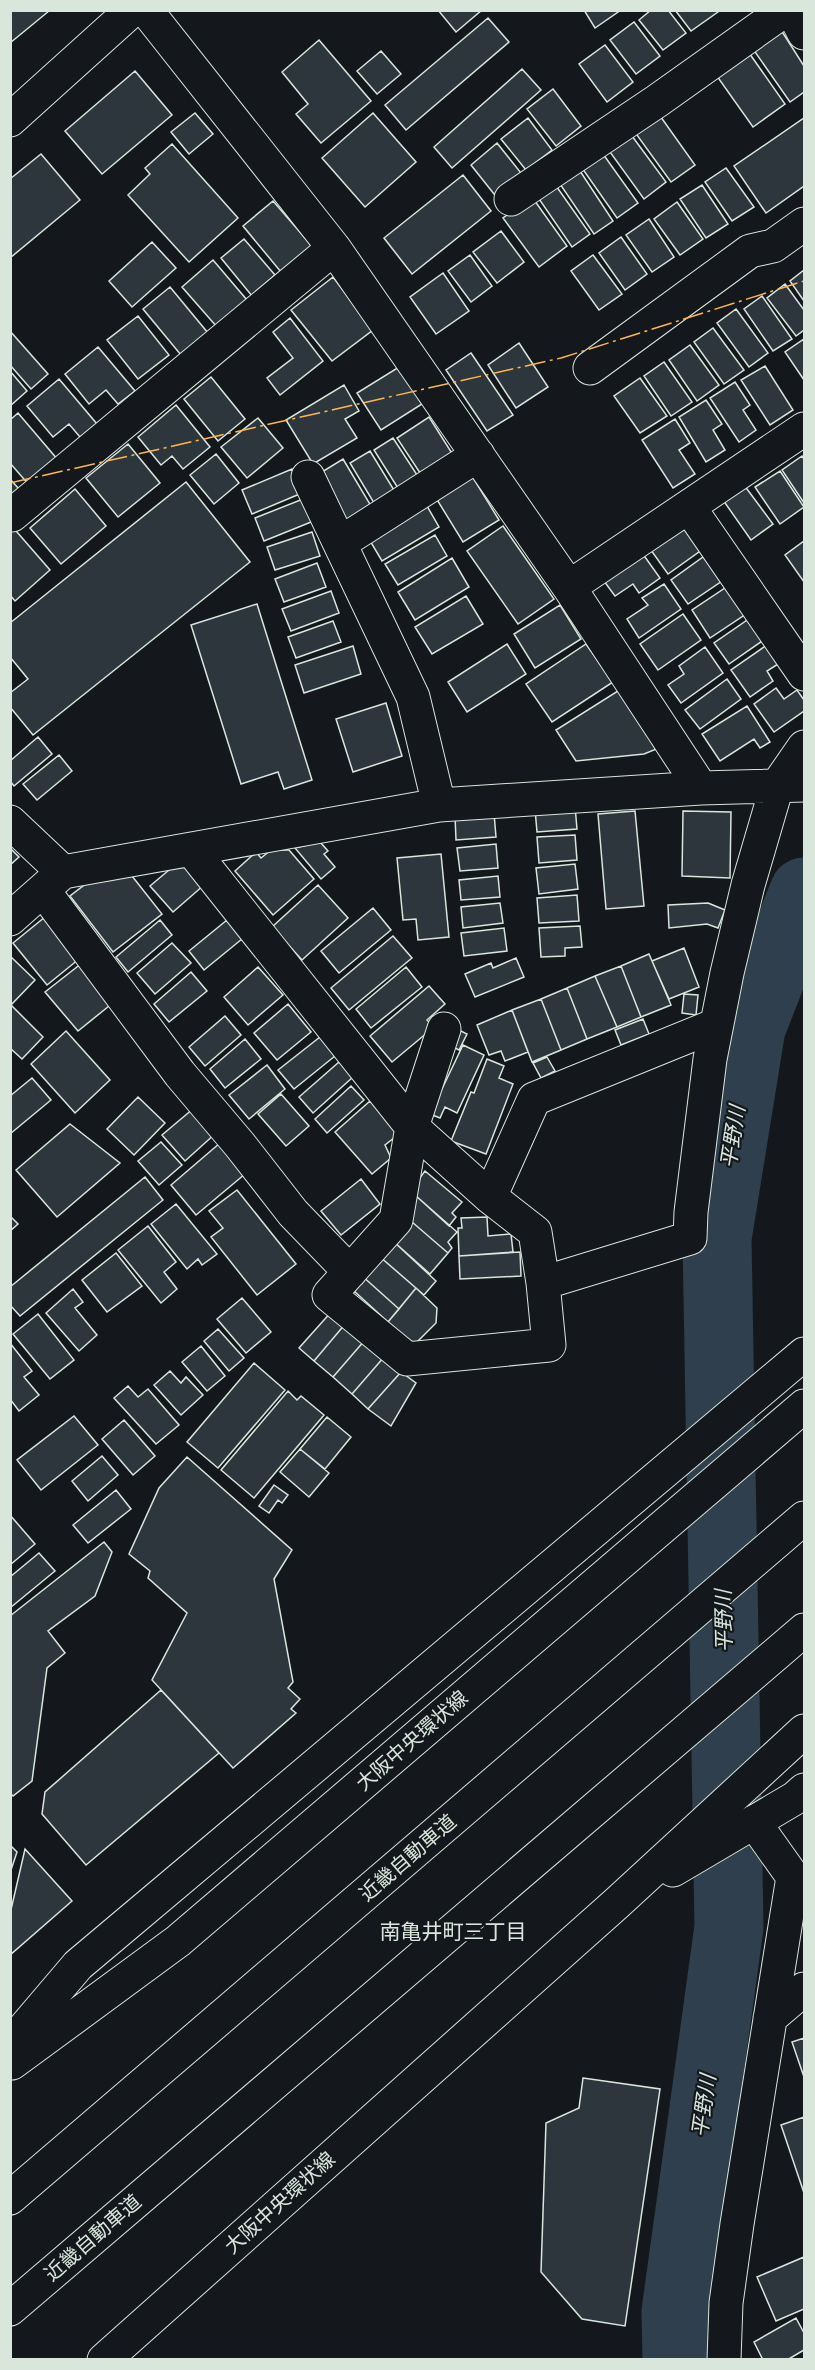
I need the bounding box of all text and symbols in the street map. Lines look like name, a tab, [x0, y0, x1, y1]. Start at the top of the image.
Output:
water label: 平野川	[714, 1102, 752, 1170]
water label: 平野川	[709, 1587, 739, 1653]
street label: 大阪中央環状線	[350, 1685, 474, 1797]
street label: 近畿自動車道	[354, 1808, 462, 1908]
district label: 南亀井町三丁目	[380, 1918, 527, 1946]
water label: 平野川	[686, 2071, 723, 2139]
street label: 大阪中央環状線	[219, 2146, 341, 2260]
street label: 近畿自動車道	[39, 2188, 147, 2288]

